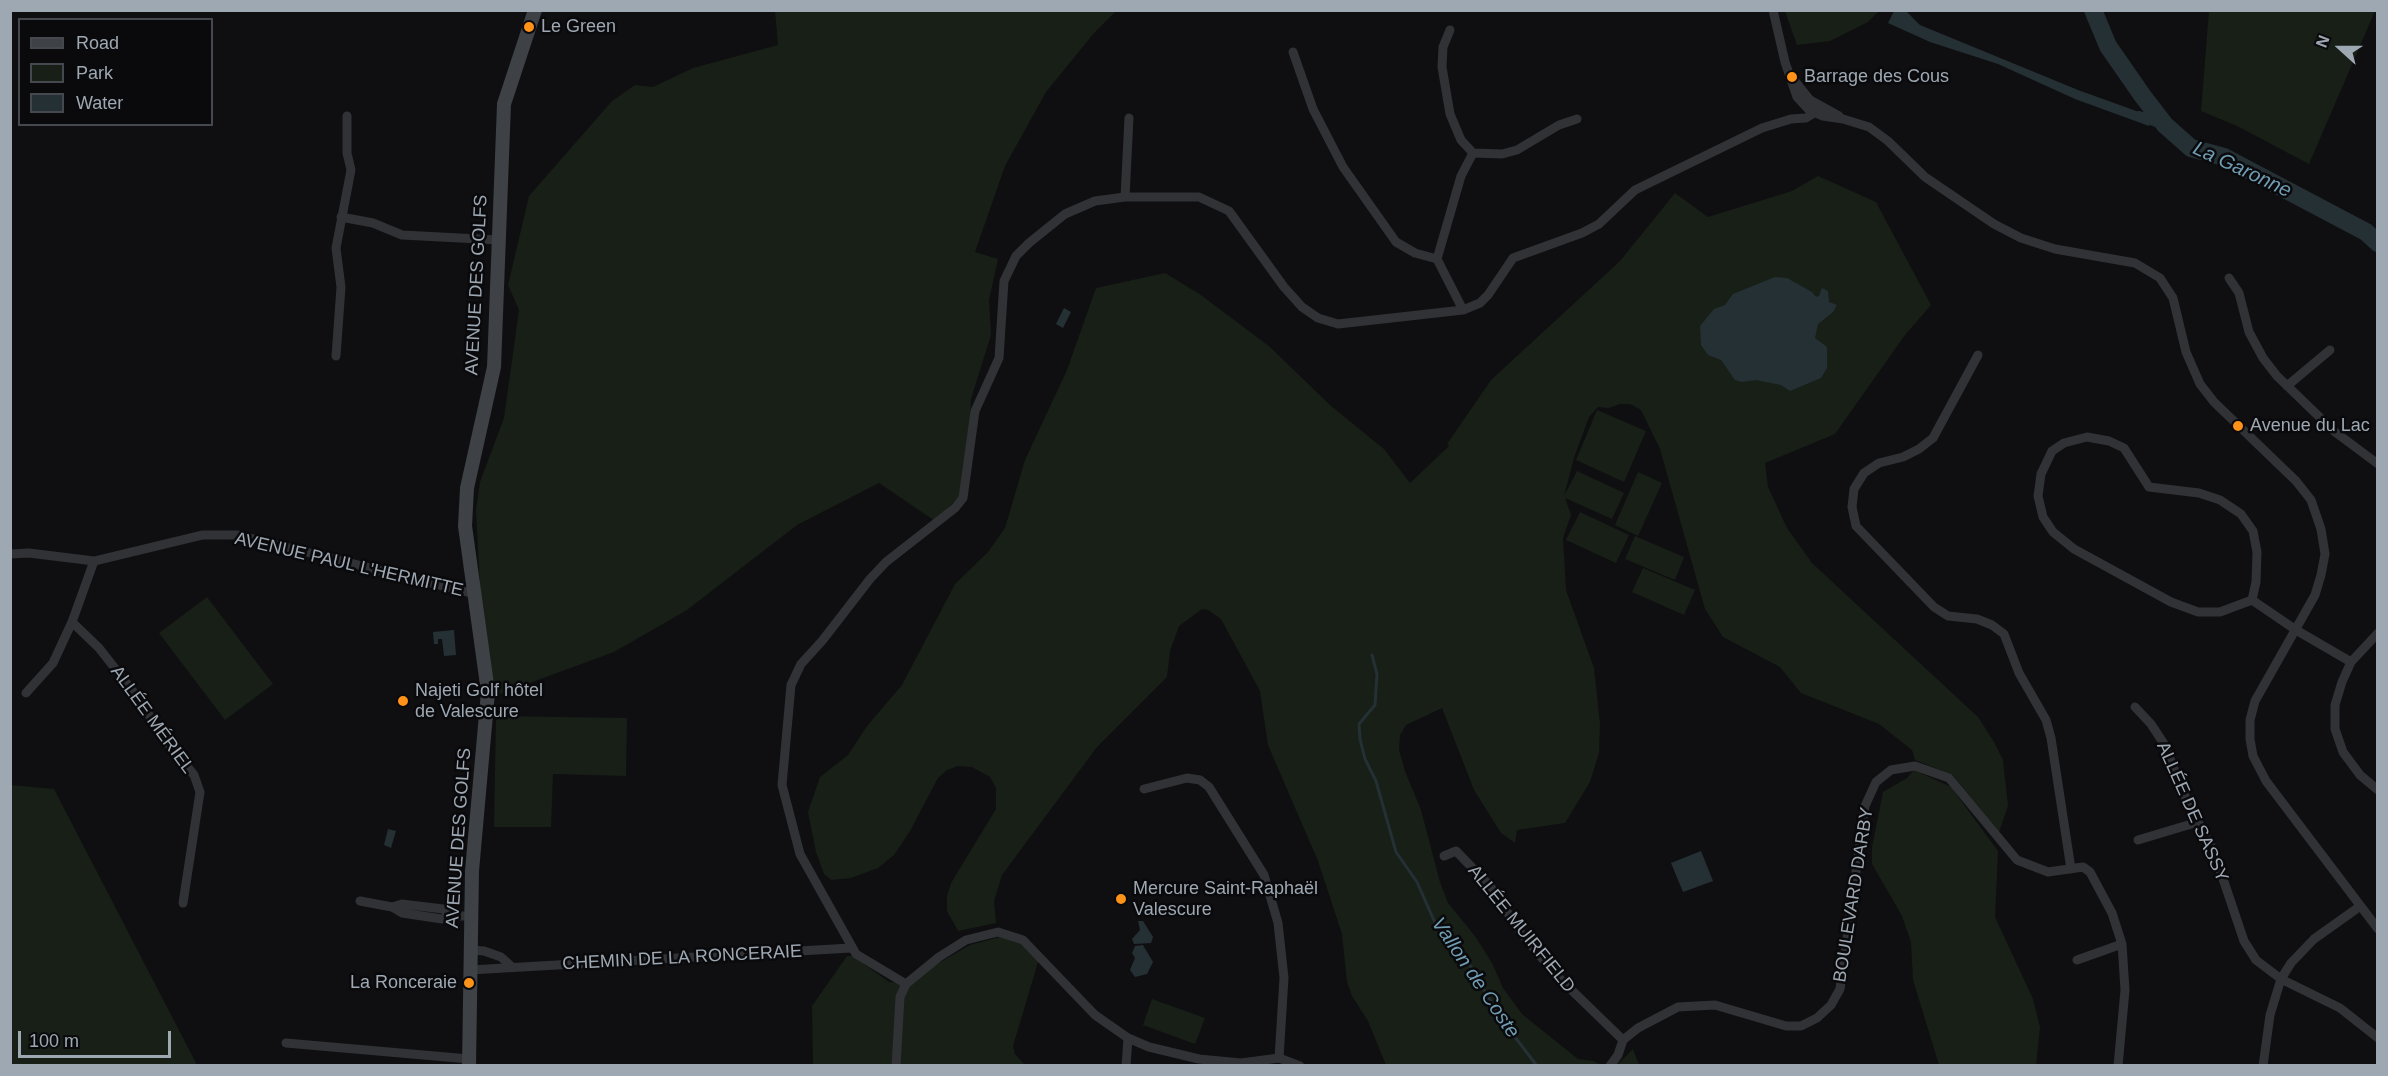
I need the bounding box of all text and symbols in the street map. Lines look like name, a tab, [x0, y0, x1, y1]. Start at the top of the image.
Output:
place label: Le Green	[541, 16, 616, 38]
legend	[18, 18, 213, 126]
north arrow	[2310, 18, 2370, 78]
marker: Le Green	[522, 20, 536, 34]
text: Road	[76, 33, 119, 53]
text: N	[2313, 33, 2333, 50]
text: Park	[76, 63, 113, 83]
place label: Barrage des Cous	[1804, 66, 1949, 88]
marker: Barrage des Cous	[1785, 70, 1799, 84]
text: Water	[76, 93, 123, 113]
water label: La Garonne	[2189, 137, 2295, 203]
street label: AVENUE DES GOLFS	[461, 194, 493, 376]
place label: Avenue du Lac	[2250, 415, 2370, 437]
marker: Avenue du Lac	[2231, 419, 2245, 433]
street label: AVENUE PAUL L'HERMITTE	[233, 528, 465, 602]
street label: ALLÉE MÉRIEL	[106, 662, 198, 778]
place label: Najeti Golf hôtel de Valescure	[415, 680, 543, 722]
marker: Najeti Golf hôtel de Valescure	[396, 694, 410, 708]
street label: ALLÉE DE SASSY	[2151, 739, 2233, 885]
street label: AVENUE DES GOLFS	[442, 747, 476, 929]
street label: BOULEVARD DARBY	[1830, 806, 1878, 984]
street label: ALLÉE MUIRFIELD	[1463, 861, 1579, 997]
place label: Mercure Saint-Raphaël Valescure	[1133, 878, 1318, 920]
marker: Mercure Saint-Raphaël Valescure	[1114, 892, 1128, 906]
water label: Vallon de Coste	[1426, 913, 1524, 1043]
street label: CHEMIN DE LA RONCERAIE	[562, 941, 802, 975]
place label: La Ronceraie	[350, 972, 457, 994]
marker: La Ronceraie	[462, 976, 476, 990]
scale bar	[21, 1019, 174, 1057]
text: 100 m	[29, 1031, 79, 1051]

